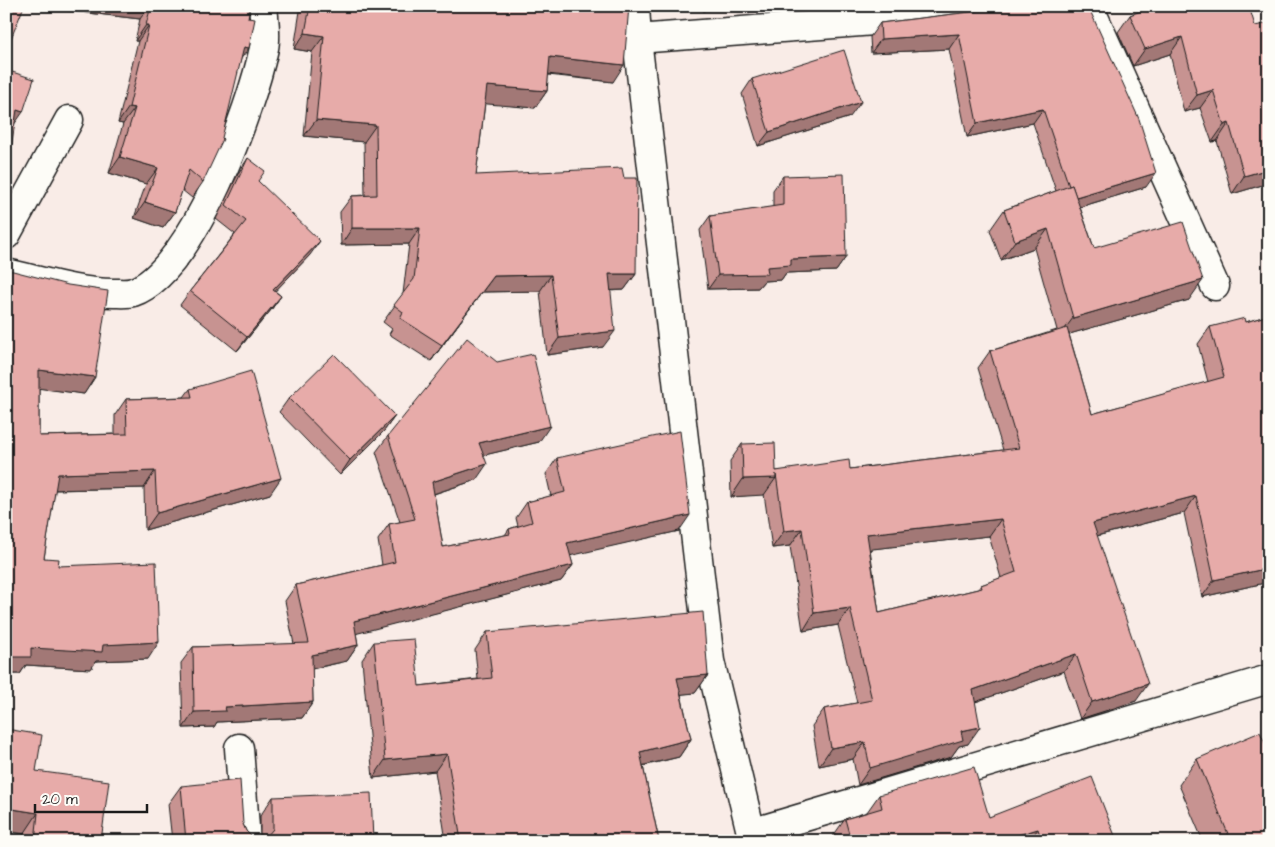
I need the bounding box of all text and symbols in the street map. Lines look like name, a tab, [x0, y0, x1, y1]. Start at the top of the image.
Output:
scale bar	[35, 782, 148, 814]
text: 20 m	[42, 789, 78, 810]

